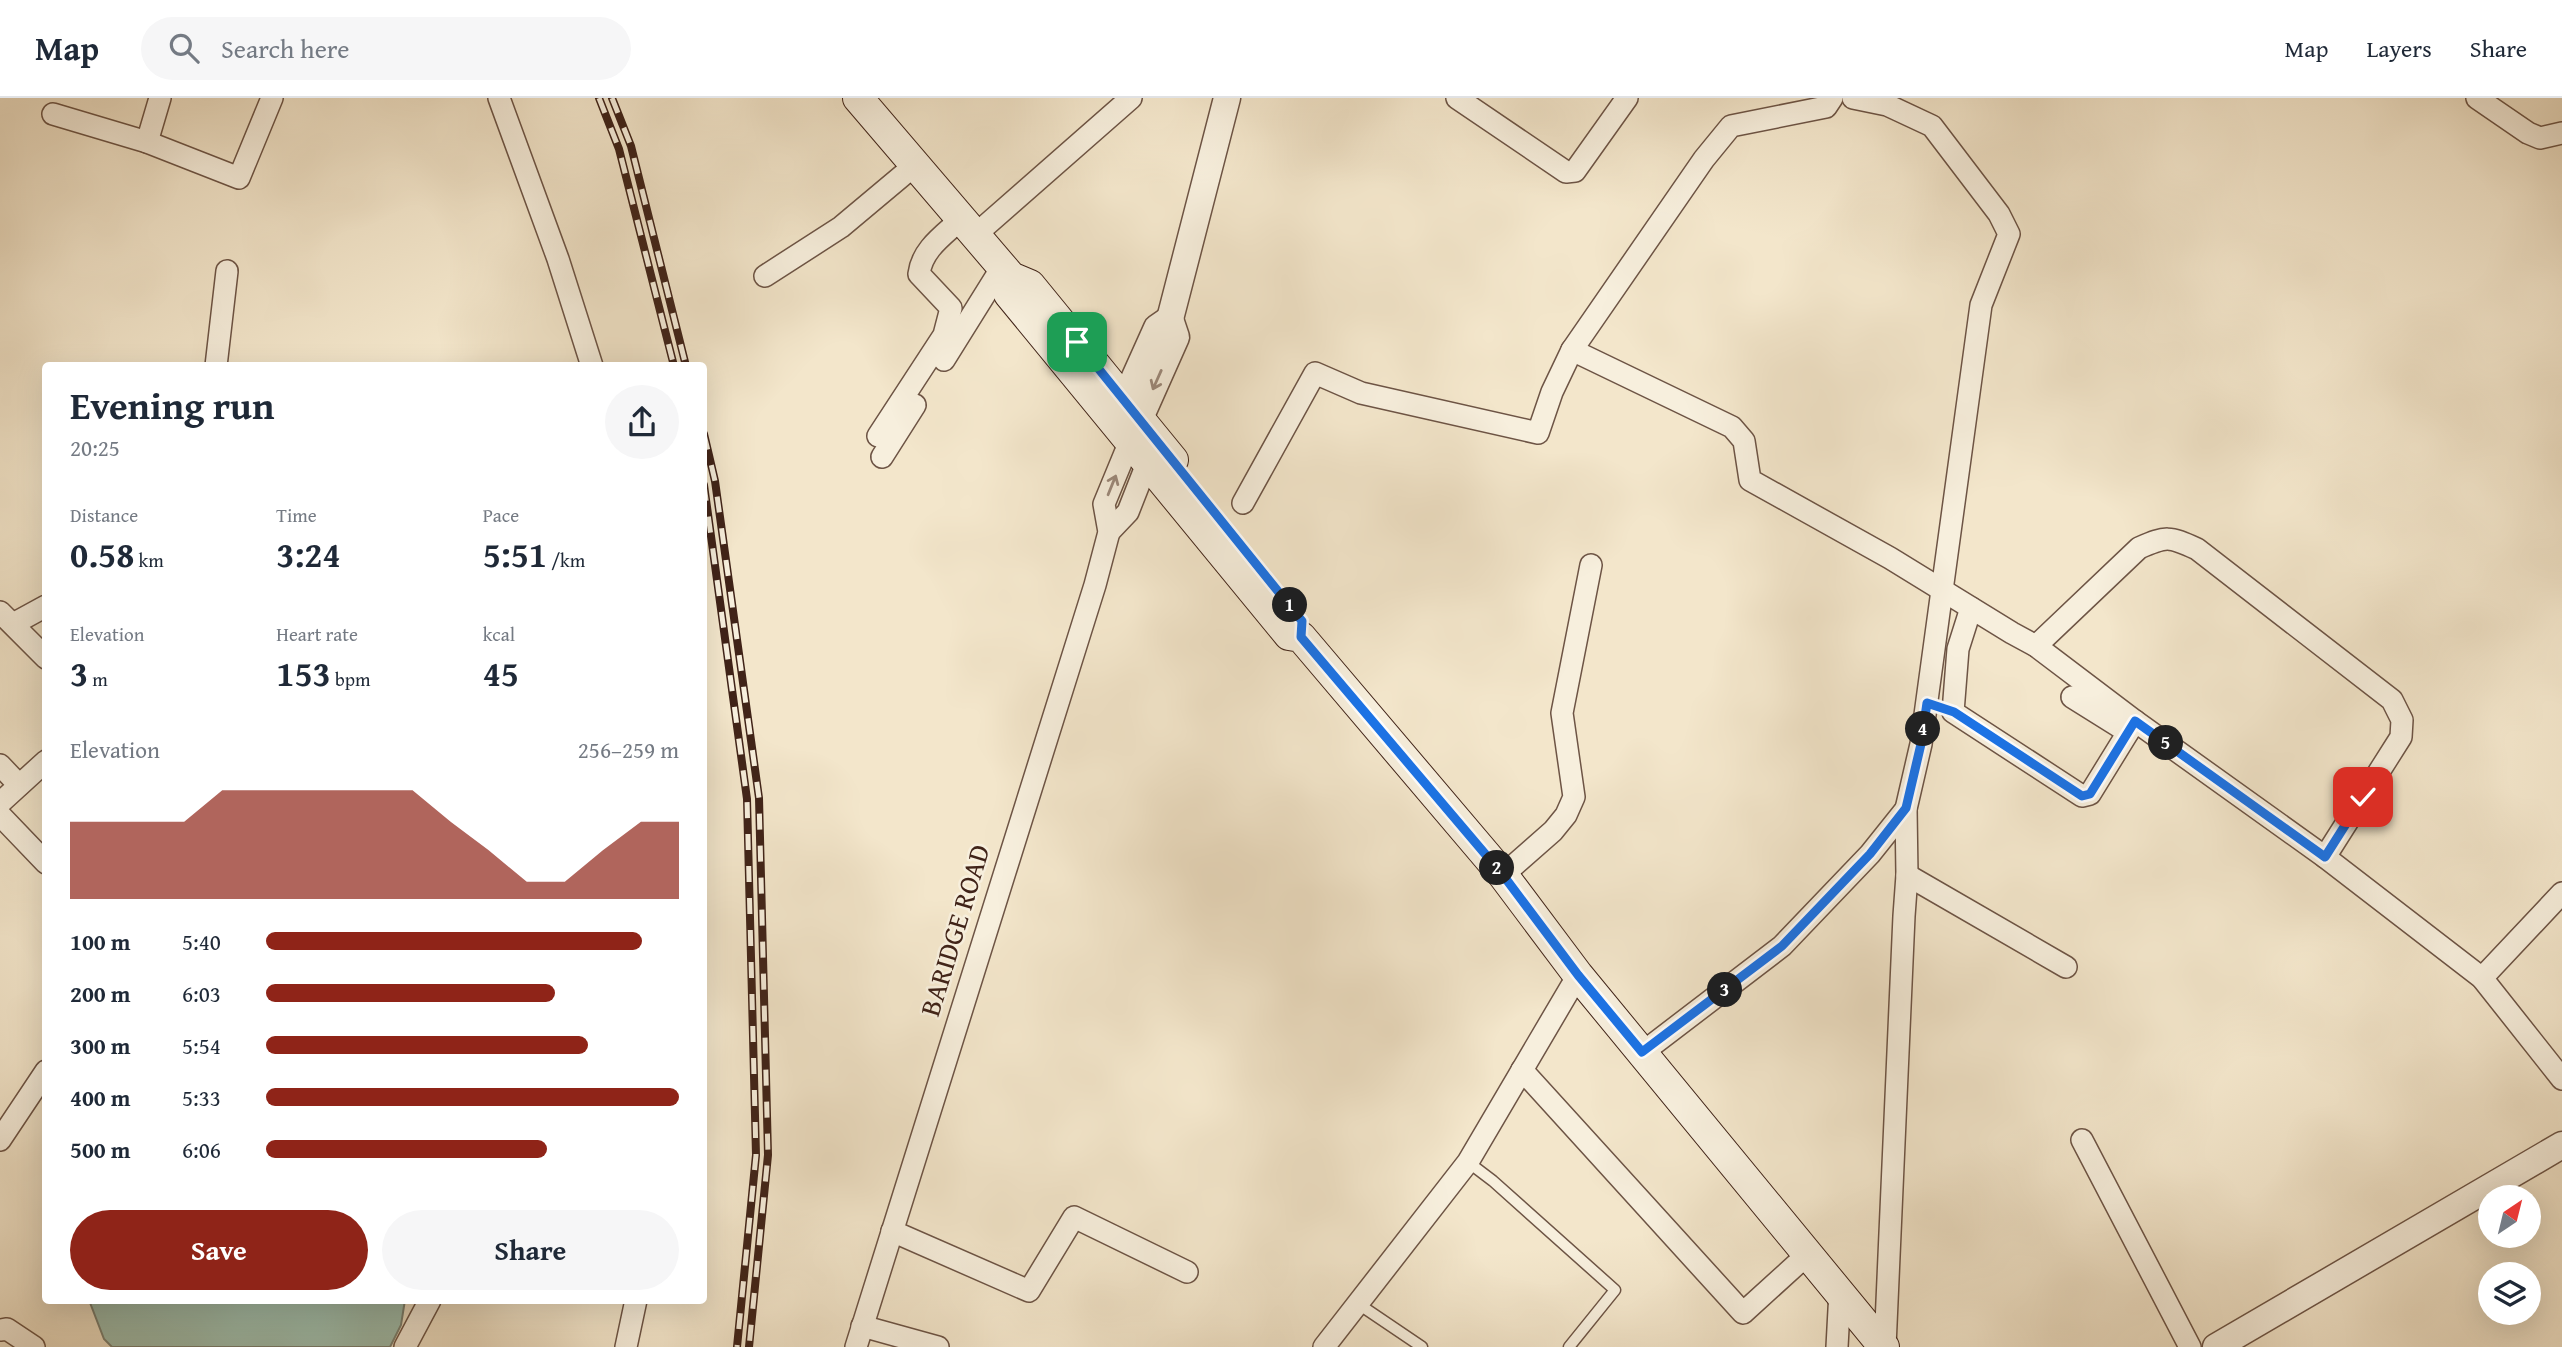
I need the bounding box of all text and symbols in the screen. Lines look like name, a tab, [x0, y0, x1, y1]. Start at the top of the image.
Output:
search box	[141, 17, 631, 80]
text: Map	[35, 24, 99, 72]
icon: search	[165, 29, 203, 67]
text: Search here	[221, 29, 349, 68]
text: Map	[2285, 31, 2328, 66]
text: Layers	[2366, 31, 2432, 66]
text: Share	[2470, 31, 2527, 66]
pin	[1047, 312, 1107, 372]
icon: arrive	[1058, 323, 1096, 361]
one-way arrow	[1150, 369, 1163, 390]
text: Evening run	[70, 377, 274, 433]
button: share	[605, 385, 679, 459]
text: 20:25	[70, 431, 120, 464]
one-way arrow	[1106, 475, 1119, 497]
text: Distance	[70, 501, 138, 529]
text: Time	[276, 501, 317, 529]
text: Pace	[483, 501, 519, 529]
text: 0.58	[70, 529, 134, 580]
text: 3:24	[276, 529, 341, 580]
text: 5:51	[483, 529, 547, 580]
text: km	[134, 546, 164, 574]
text: /km	[547, 546, 585, 574]
pin: 1	[1272, 588, 1308, 622]
text: 1	[1285, 590, 1294, 618]
text: Elevation	[70, 620, 144, 648]
text: Heart rate	[276, 620, 358, 648]
text: kcal	[483, 620, 515, 648]
text: 3	[70, 648, 88, 699]
text: 153	[276, 648, 331, 699]
text: 45	[483, 648, 519, 699]
text: m	[88, 665, 108, 693]
text: bpm	[331, 665, 371, 693]
pin: 4	[1906, 712, 1940, 746]
text: 4	[1918, 714, 1927, 742]
pin: 5	[2148, 726, 2184, 760]
text: 5	[2161, 728, 2170, 756]
text: Elevation	[70, 733, 160, 766]
text: 256–259 m	[578, 733, 679, 766]
pin	[2333, 767, 2393, 827]
icon: check	[2344, 778, 2382, 816]
street label: BARIDGE ROAD	[908, 839, 1000, 1021]
pin: 2	[1480, 850, 1514, 886]
text: 2	[1492, 853, 1501, 881]
text: 100 m	[70, 925, 131, 958]
text: 5:40	[182, 925, 221, 958]
pin: 3	[1708, 972, 1742, 1008]
text: 3	[1720, 975, 1729, 1003]
text: 200 m	[70, 977, 131, 1010]
text: 6:03	[182, 977, 221, 1010]
text: 300 m	[70, 1029, 131, 1062]
text: 5:54	[182, 1029, 221, 1062]
text: 400 m	[70, 1081, 131, 1114]
text: 5:33	[182, 1081, 221, 1114]
text: 500 m	[70, 1133, 131, 1166]
text: 6:06	[182, 1133, 221, 1166]
north arrow	[2478, 1185, 2541, 1248]
map controls	[2478, 1185, 2541, 1325]
button: Save	[70, 1210, 368, 1290]
button: Share	[382, 1210, 679, 1290]
button: layers	[2478, 1262, 2541, 1325]

